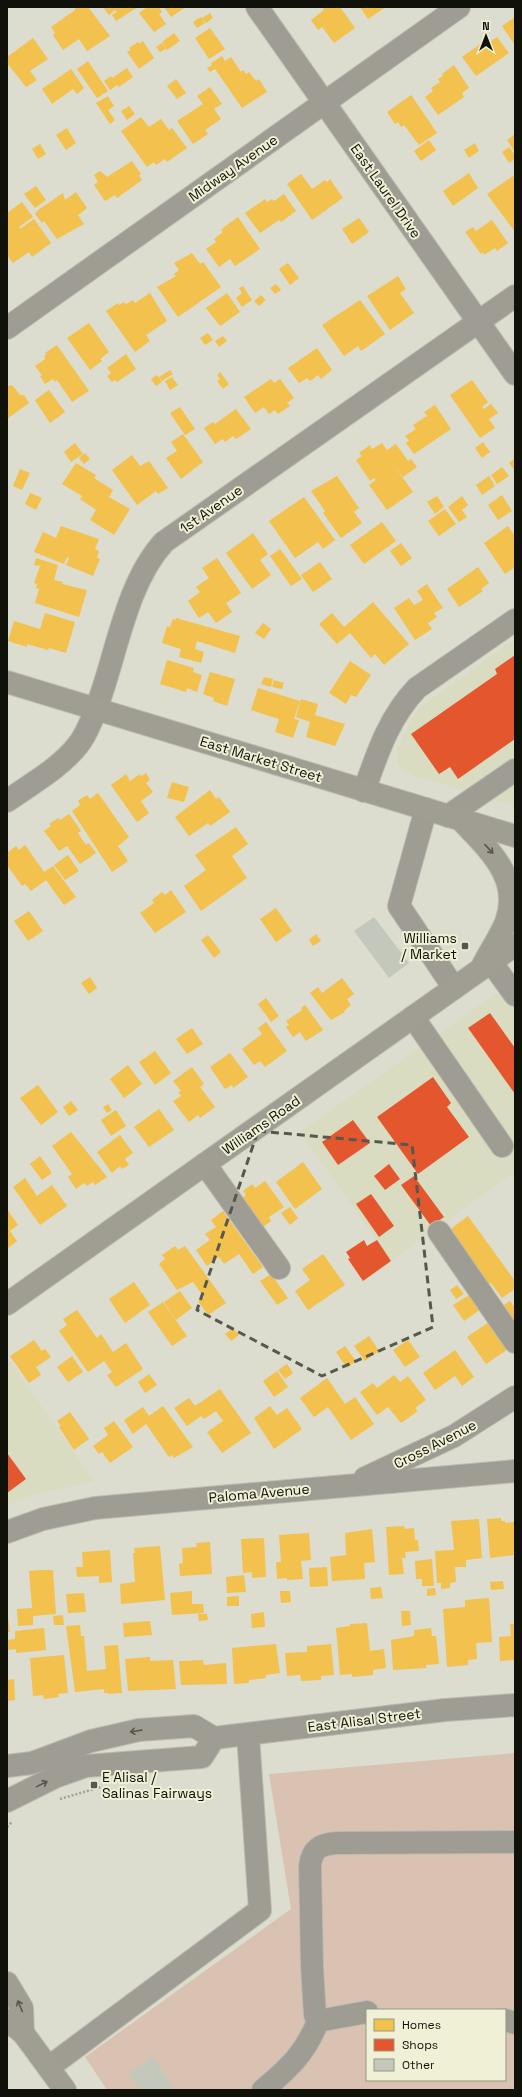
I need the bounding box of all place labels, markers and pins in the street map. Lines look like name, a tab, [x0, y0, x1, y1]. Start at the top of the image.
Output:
place label: Williams / Market	[401, 929, 457, 963]
marker: Williams / Market	[460, 941, 470, 951]
place label: E Alisal / Salinas Fairways	[102, 1768, 212, 1802]
marker: E Alisal / Salinas Fairways	[89, 1780, 99, 1790]

